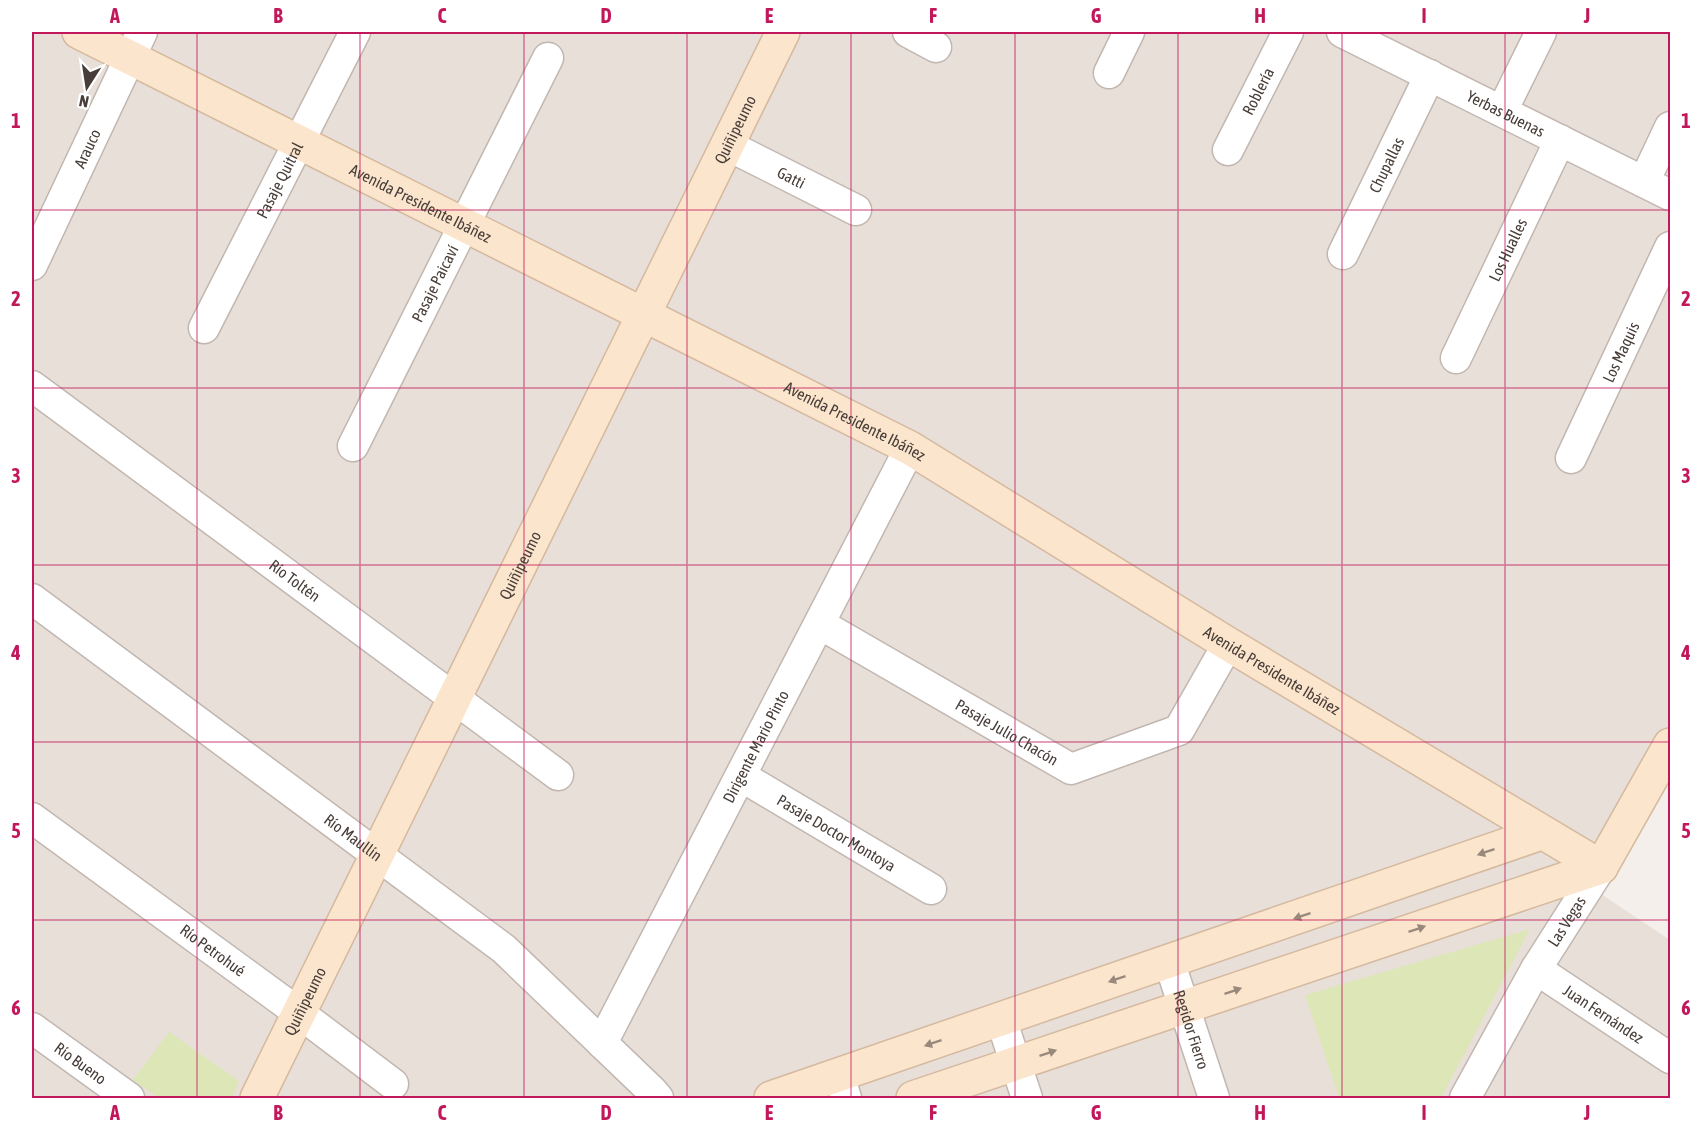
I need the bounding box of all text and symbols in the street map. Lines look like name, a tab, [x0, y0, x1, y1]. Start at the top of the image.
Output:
text: A	[109, 4, 120, 27]
text: B	[273, 4, 283, 27]
text: C	[438, 4, 447, 27]
text: D	[600, 4, 612, 27]
text: E	[765, 4, 774, 27]
text: F	[929, 4, 937, 27]
text: G	[1091, 4, 1102, 27]
text: H	[1254, 4, 1266, 27]
text: I	[1421, 4, 1427, 27]
text: J	[1583, 4, 1590, 27]
north arrow	[57, 57, 117, 117]
street label: Roblería	[1238, 65, 1277, 118]
street label: Yerbas Buenas	[1464, 87, 1548, 140]
text: N	[77, 92, 90, 111]
street label: Quiñipeumo	[710, 92, 759, 167]
text: 1	[11, 109, 21, 132]
text: 1	[1681, 109, 1691, 132]
street label: Arauco	[70, 126, 104, 171]
street label: Chupallas	[1365, 134, 1407, 196]
street label: Pasaje Quitral	[253, 139, 307, 221]
street label: Avenida Presidente Ibáñez	[347, 160, 495, 246]
street label: Gatti	[774, 163, 808, 192]
street label: Los Hualles	[1485, 215, 1530, 284]
street label: Pasaje Paicaví	[408, 242, 462, 325]
text: 2	[11, 287, 21, 310]
text: 2	[1681, 287, 1691, 310]
street label: Los Maquis	[1599, 319, 1643, 385]
street label: Avenida Presidente Ibáñez	[781, 378, 929, 465]
text: 3	[11, 464, 21, 487]
text: 3	[1681, 464, 1691, 487]
street label: Quiñipeumo	[495, 528, 544, 602]
street label: Río Toltén	[266, 556, 324, 605]
street label: Avenida Presidente Ibáñez	[1200, 622, 1344, 718]
text: 4	[10, 641, 21, 664]
text: 4	[1680, 641, 1691, 664]
street label: Dirigente Mario Pinto	[719, 687, 792, 806]
street label: Pasaje Julio Chacón	[953, 695, 1062, 769]
street label: Pasaje Doctor Montoya	[774, 791, 899, 875]
street label: Río Maullín	[321, 810, 386, 865]
text: 5	[11, 819, 21, 842]
text: 5	[1681, 819, 1691, 842]
one-way arrow	[1477, 848, 1495, 858]
street label: Las Vegas	[1544, 892, 1589, 950]
one-way arrow	[1293, 911, 1311, 921]
street label: Río Petrohué	[177, 920, 249, 980]
one-way arrow	[1408, 923, 1426, 933]
street label: Quiñipeumo	[280, 964, 329, 1038]
one-way arrow	[1108, 975, 1126, 985]
street label: Juan Fernández	[1560, 981, 1647, 1047]
one-way arrow	[1224, 985, 1242, 995]
street label: Regidor Fierro	[1170, 987, 1213, 1071]
text: 6	[11, 996, 21, 1019]
text: 6	[1681, 996, 1691, 1019]
street label: Río Bueno	[51, 1038, 110, 1088]
one-way arrow	[924, 1038, 942, 1048]
one-way arrow	[1039, 1048, 1057, 1057]
text: A	[109, 1101, 120, 1124]
text: B	[273, 1101, 283, 1124]
text: C	[438, 1101, 447, 1124]
text: D	[600, 1101, 612, 1124]
text: E	[765, 1101, 774, 1124]
text: F	[929, 1101, 937, 1124]
text: G	[1091, 1101, 1102, 1124]
text: H	[1254, 1101, 1266, 1124]
text: I	[1421, 1101, 1427, 1124]
text: J	[1583, 1101, 1590, 1124]

